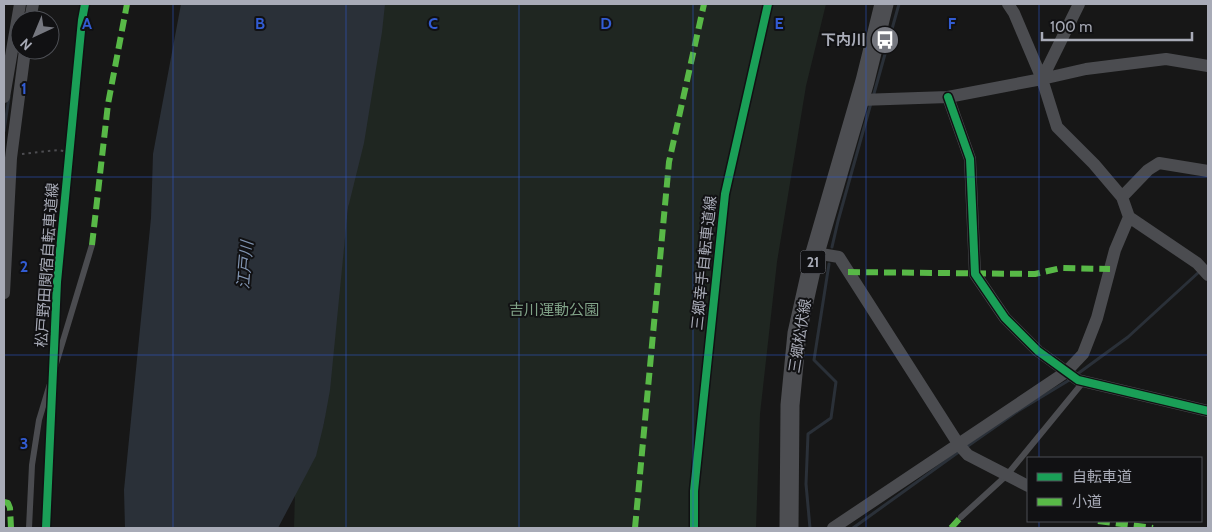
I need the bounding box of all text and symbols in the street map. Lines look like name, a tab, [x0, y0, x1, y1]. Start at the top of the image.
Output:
north arrow	[10, 10, 60, 60]
scale bar	[1042, 10, 1192, 42]
text: A	[82, 14, 92, 33]
text: B	[255, 14, 265, 33]
text: C	[428, 14, 438, 33]
text: D	[600, 14, 612, 33]
text: E	[774, 14, 784, 33]
text: F	[948, 14, 957, 33]
text: 100 m	[1050, 18, 1092, 36]
bus stop icon: 下内川	[870, 25, 900, 55]
place label: 下内川	[821, 31, 866, 49]
text: N	[16, 34, 36, 54]
text: 1	[21, 79, 27, 98]
street label: 松戸野田関宿自転車道線	[32, 182, 62, 348]
street label: 三郷幸手自転車道線	[688, 195, 720, 331]
water label: 江戸川	[233, 238, 257, 290]
road number: 21	[800, 250, 826, 274]
text: 2	[20, 257, 28, 276]
street label: 三郷松伏線	[785, 298, 815, 374]
park label: 吉川運動公園	[509, 301, 599, 319]
text: 3	[20, 434, 28, 453]
legend	[1027, 457, 1202, 522]
text: 自転車道	[1072, 468, 1132, 486]
text: 小道	[1072, 493, 1102, 511]

